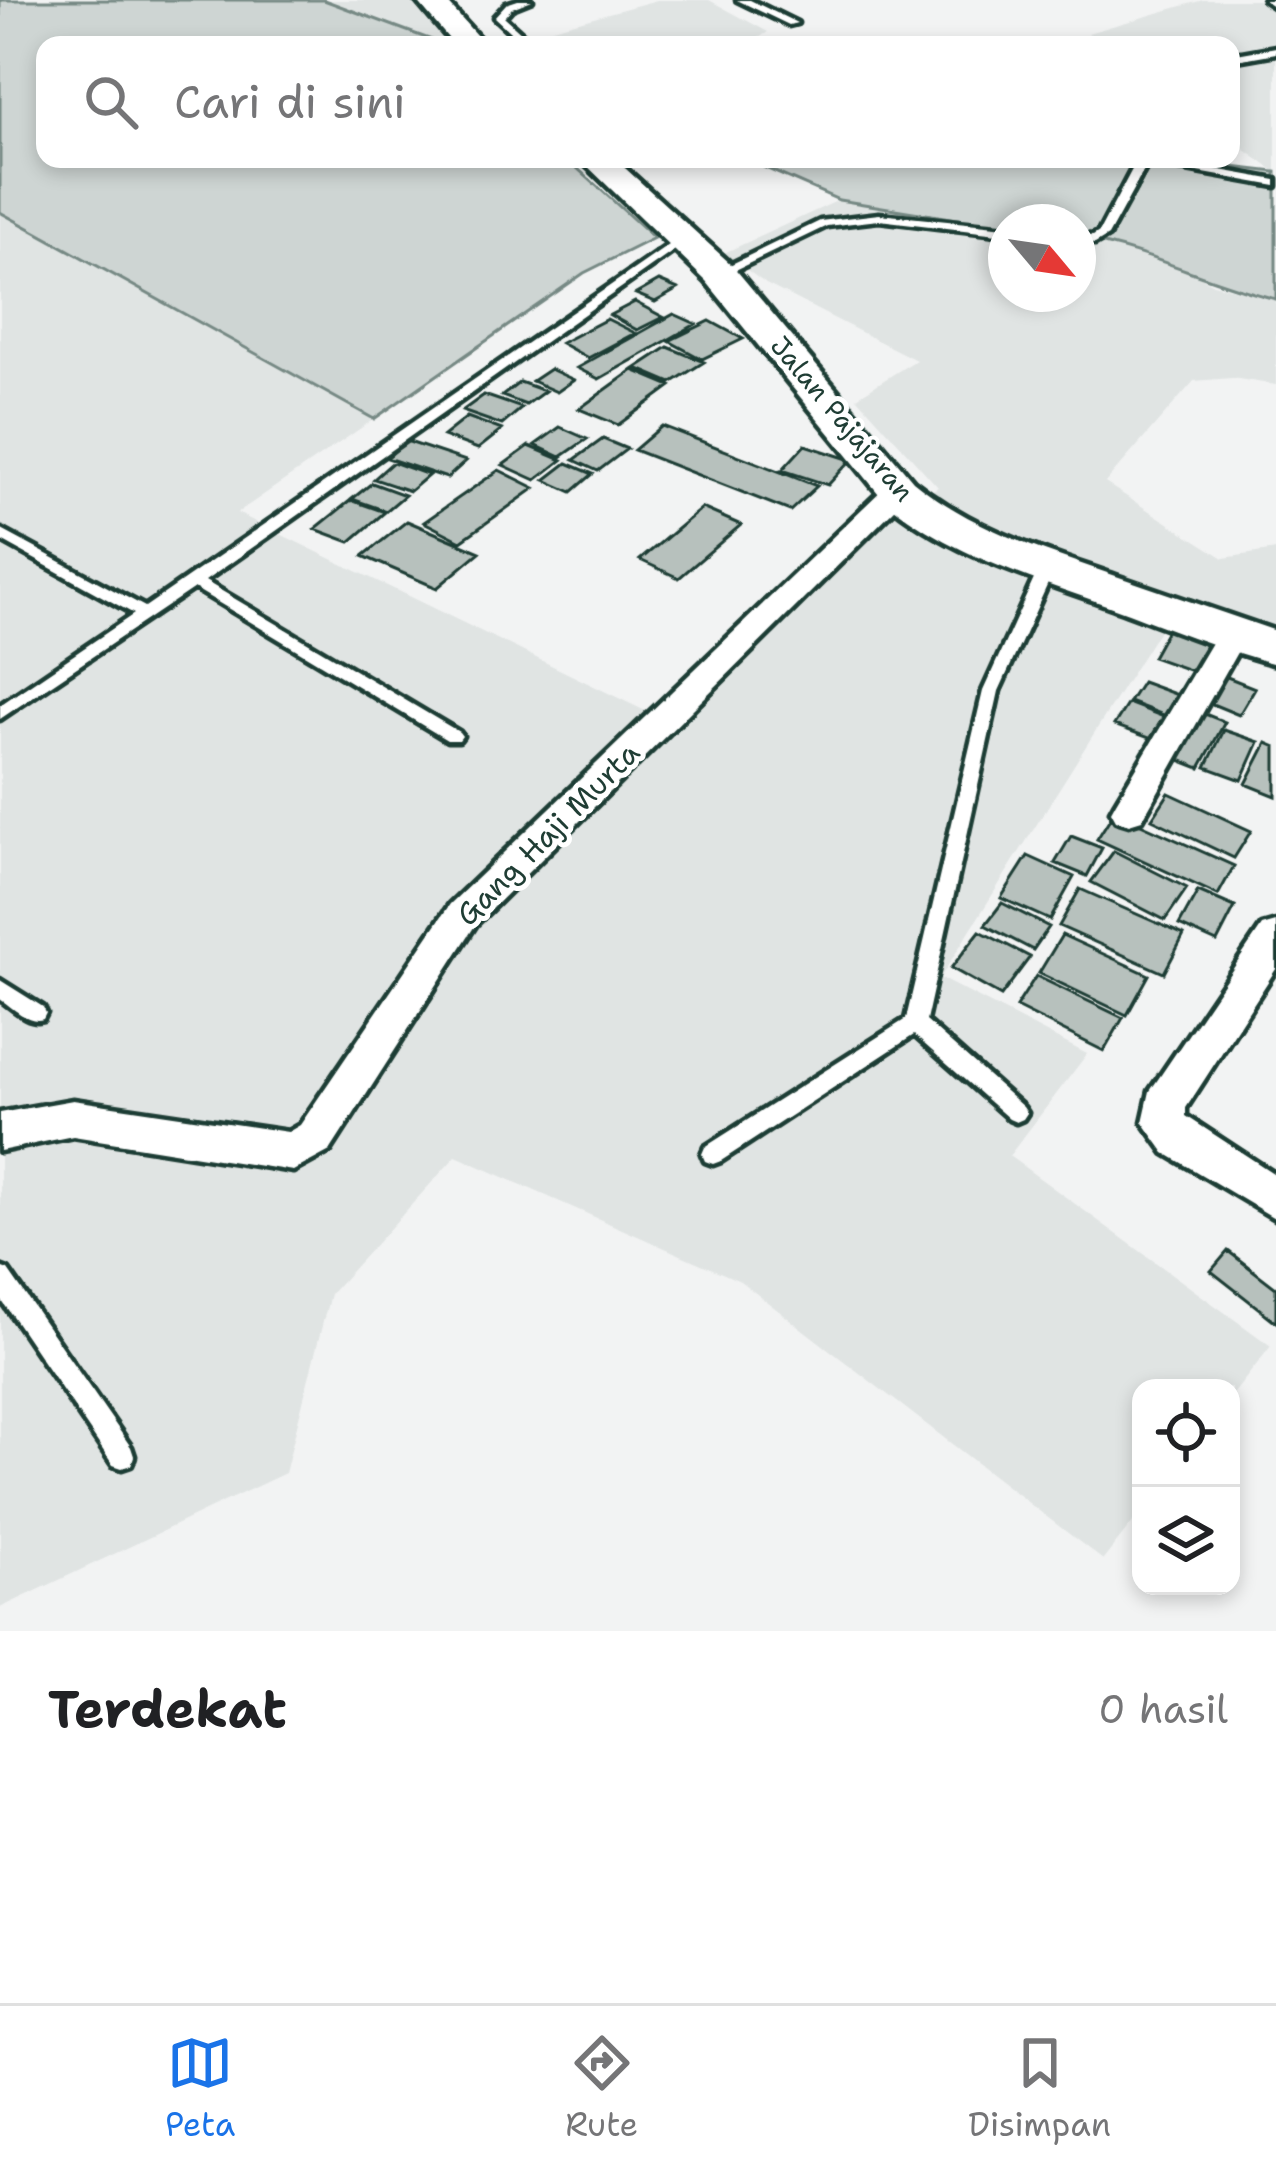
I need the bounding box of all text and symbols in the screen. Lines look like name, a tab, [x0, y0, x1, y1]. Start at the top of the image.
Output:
search box	[36, 36, 1240, 168]
icon: search	[78, 69, 144, 135]
text: Cari di sini	[174, 72, 406, 132]
north arrow	[988, 204, 1096, 312]
street label: Jalan Pajajaran	[762, 328, 923, 509]
street label: Gang Haji Murta	[447, 732, 649, 935]
map controls	[1132, 1379, 1240, 1595]
button: locate	[1132, 1379, 1240, 1487]
button: layers	[1132, 1487, 1240, 1595]
text: Terdekat	[48, 1675, 287, 1743]
text: 0 hasil	[1098, 1683, 1228, 1735]
tab: Peta	[165, 2030, 235, 2147]
tab: Rute	[565, 2030, 638, 2147]
tab: Disimpan	[968, 2030, 1111, 2147]

